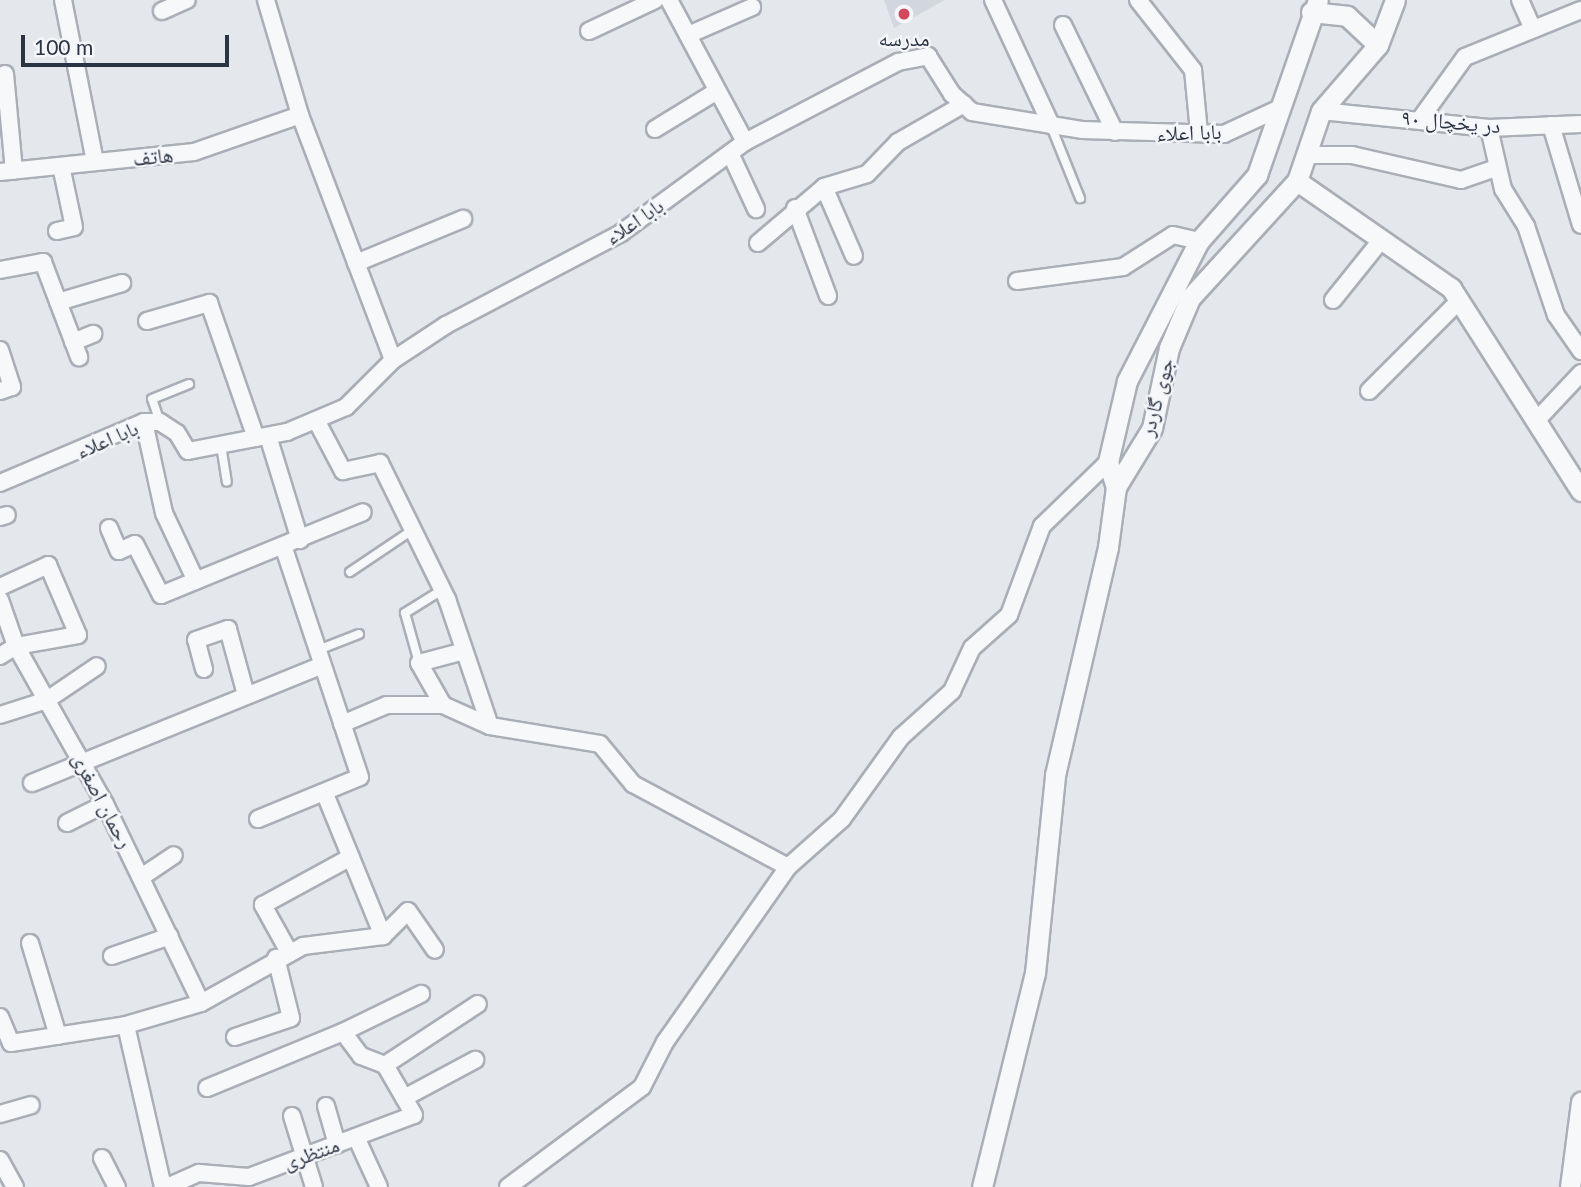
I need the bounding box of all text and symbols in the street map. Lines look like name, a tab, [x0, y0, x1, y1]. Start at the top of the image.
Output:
marker: مدرسه	[896, 6, 912, 22]
scale bar	[24, 21, 233, 65]
place label: مدرسه	[879, 25, 929, 51]
text: 100 m	[34, 34, 93, 59]
street label: در یخچال ۹۰	[1400, 104, 1502, 138]
street label: بابا اعلاء	[1156, 118, 1222, 146]
street label: هاتف	[132, 141, 174, 171]
street label: بابا اعلاء	[600, 192, 668, 250]
street label: جوی گاردر	[1133, 355, 1179, 439]
street label: بابا اعلاء	[72, 415, 142, 463]
street label: رحمان اصغری	[67, 748, 139, 852]
street label: منتظری	[279, 1131, 343, 1175]

